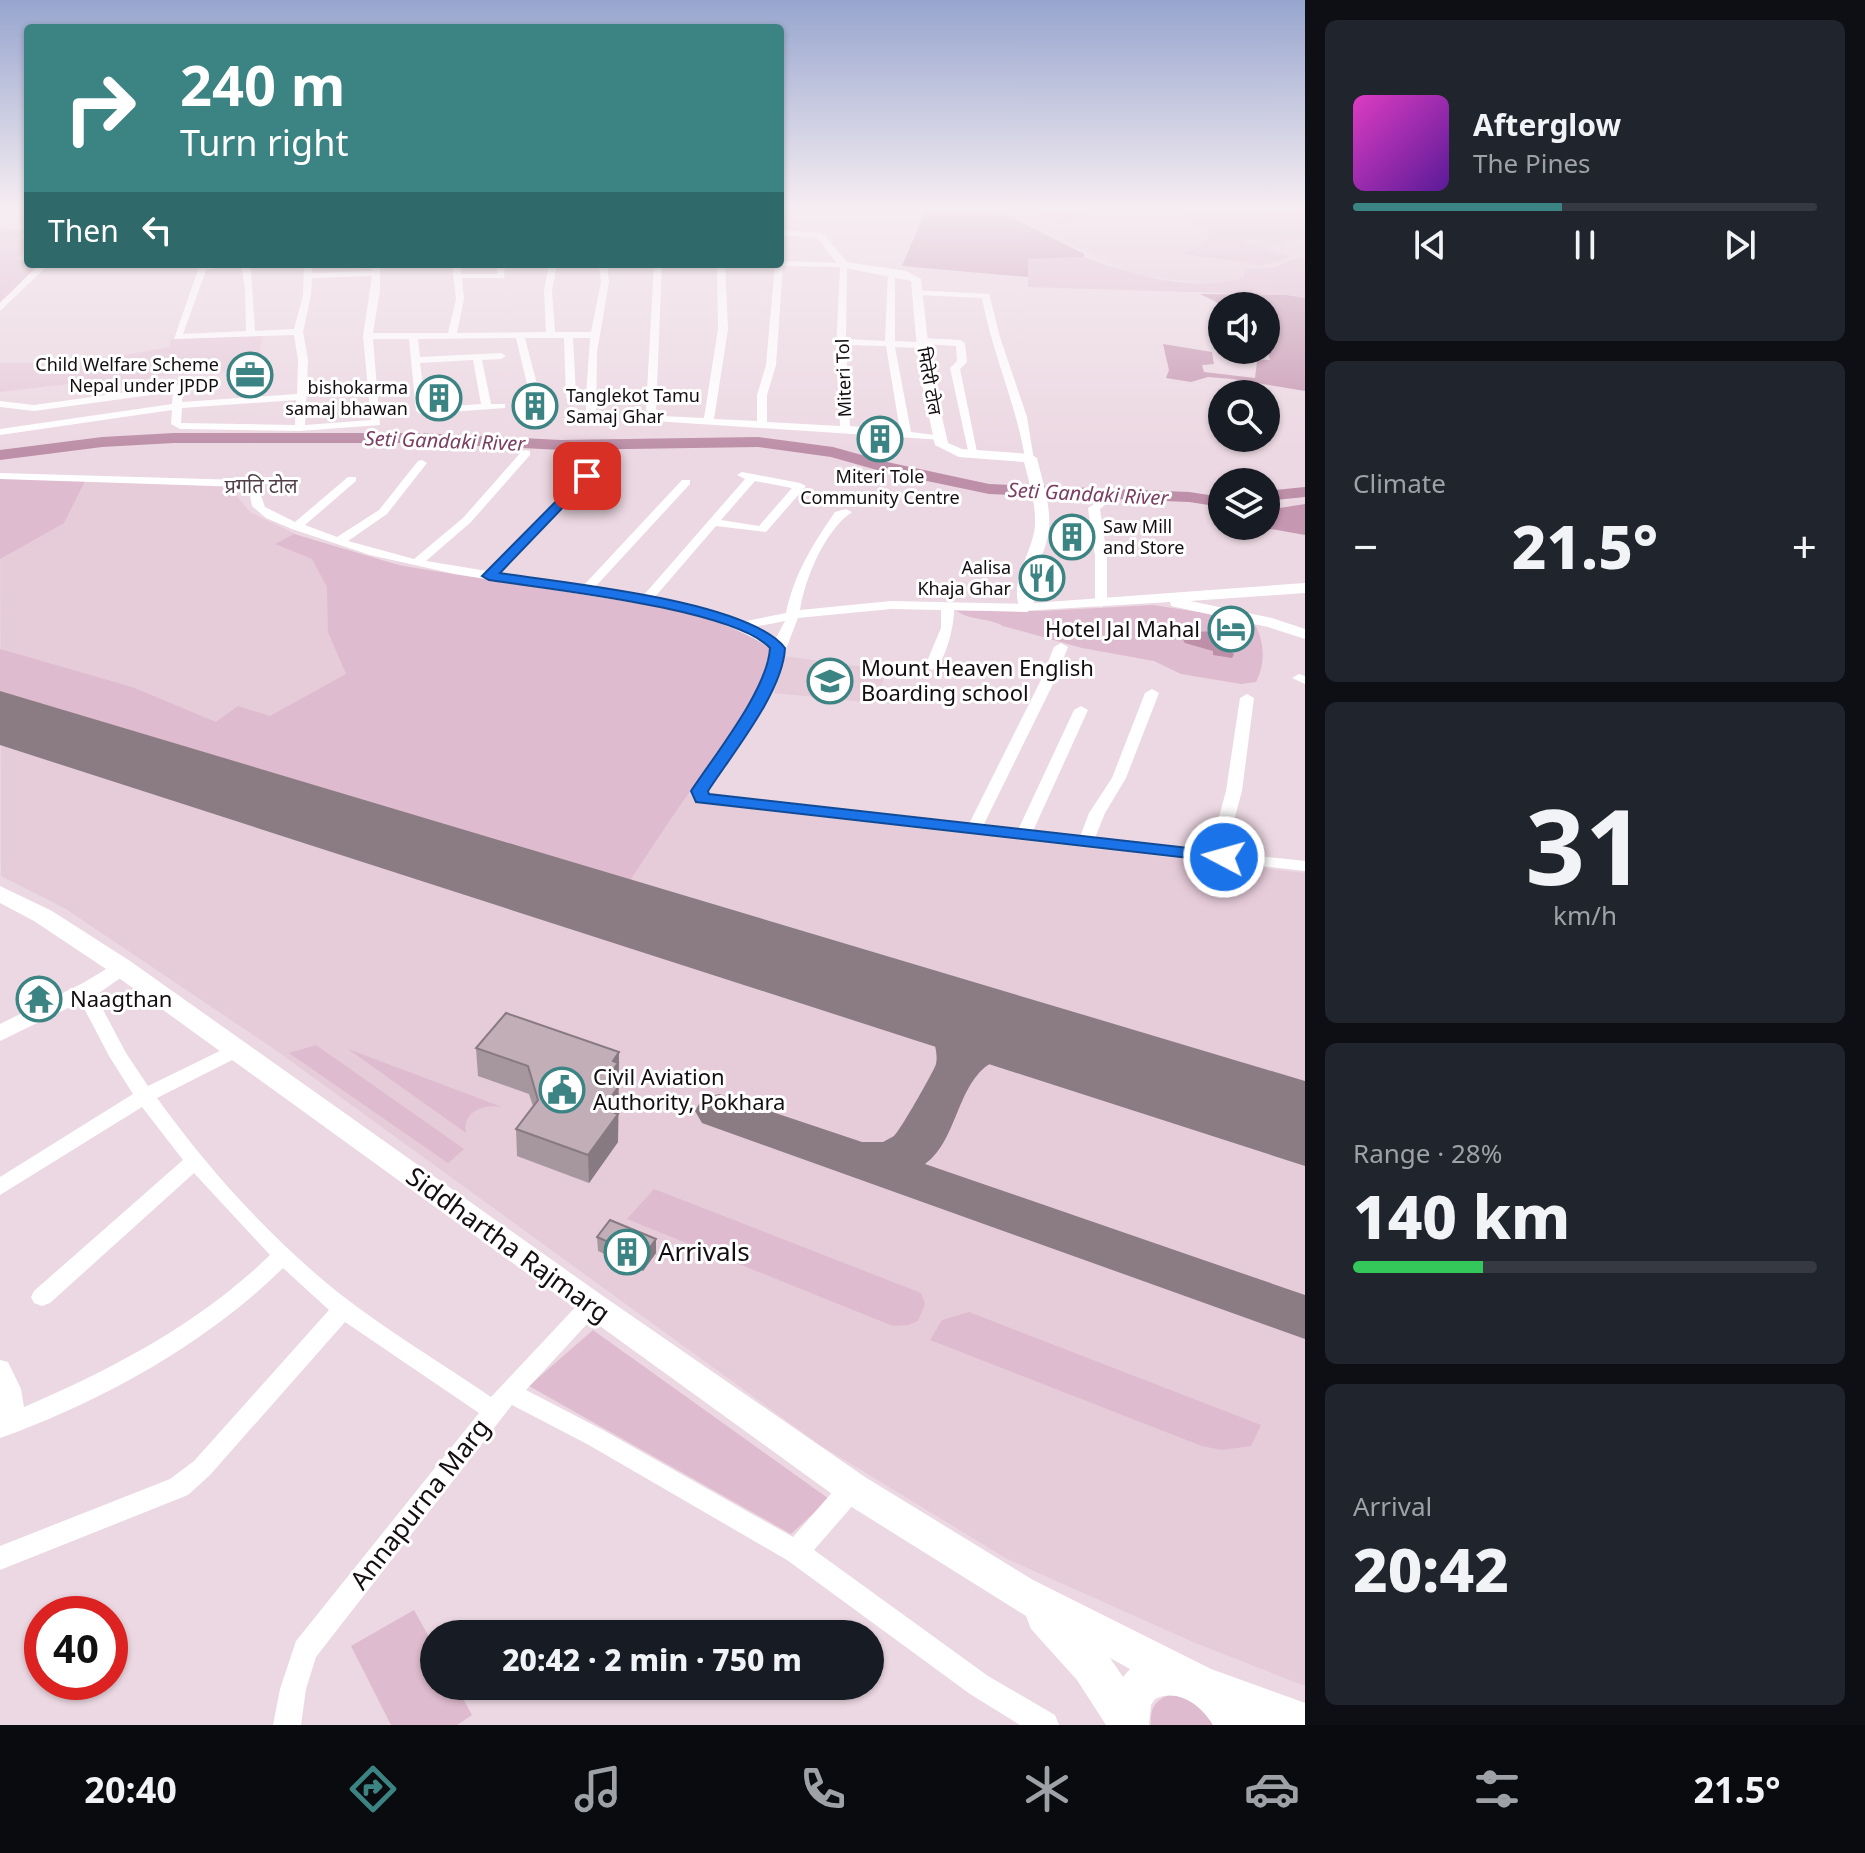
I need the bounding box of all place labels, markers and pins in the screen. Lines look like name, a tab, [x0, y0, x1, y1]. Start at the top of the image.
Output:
office icon: Child Welfare Scheme Nepal under JPDP	[226, 351, 274, 399]
place label: Child Welfare Scheme Nepal under JPDP	[35, 352, 219, 397]
building icon: bishokarma samaj bhawan	[415, 374, 463, 422]
place label: bishokarma samaj bhawan	[285, 375, 408, 420]
building icon: Tanglekot Tamu Samaj Ghar	[511, 382, 559, 430]
place label: Tanglekot Tamu Samaj Ghar	[566, 383, 700, 428]
building icon: Miteri Tole Community Centre	[856, 415, 904, 463]
pin	[553, 442, 621, 510]
place label: Miteri Tole Community Centre	[800, 464, 960, 509]
building icon: Saw Mill and Store	[1048, 513, 1096, 561]
place label: Saw Mill and Store	[1103, 514, 1184, 559]
restaurant icon: Aalisa Khaja Ghar	[1018, 554, 1066, 602]
place label: Aalisa Khaja Ghar	[917, 555, 1012, 600]
hotel icon: Hotel Jal Mahal	[1207, 605, 1255, 653]
place label: Hotel Jal Mahal	[1045, 613, 1200, 643]
place label: Mount Heaven English Boarding school	[861, 652, 1094, 707]
school or university icon: Mount Heaven English Boarding school	[806, 657, 854, 705]
temple icon: Naagthan	[15, 975, 63, 1023]
place label: Naagthan	[70, 983, 172, 1013]
place label: Civil Aviation Authority, Pokhara	[593, 1061, 785, 1116]
public building icon: Civil Aviation Authority, Pokhara	[538, 1066, 586, 1114]
building icon: Arrivals	[603, 1228, 651, 1276]
place label: Arrivals	[658, 1233, 750, 1269]

